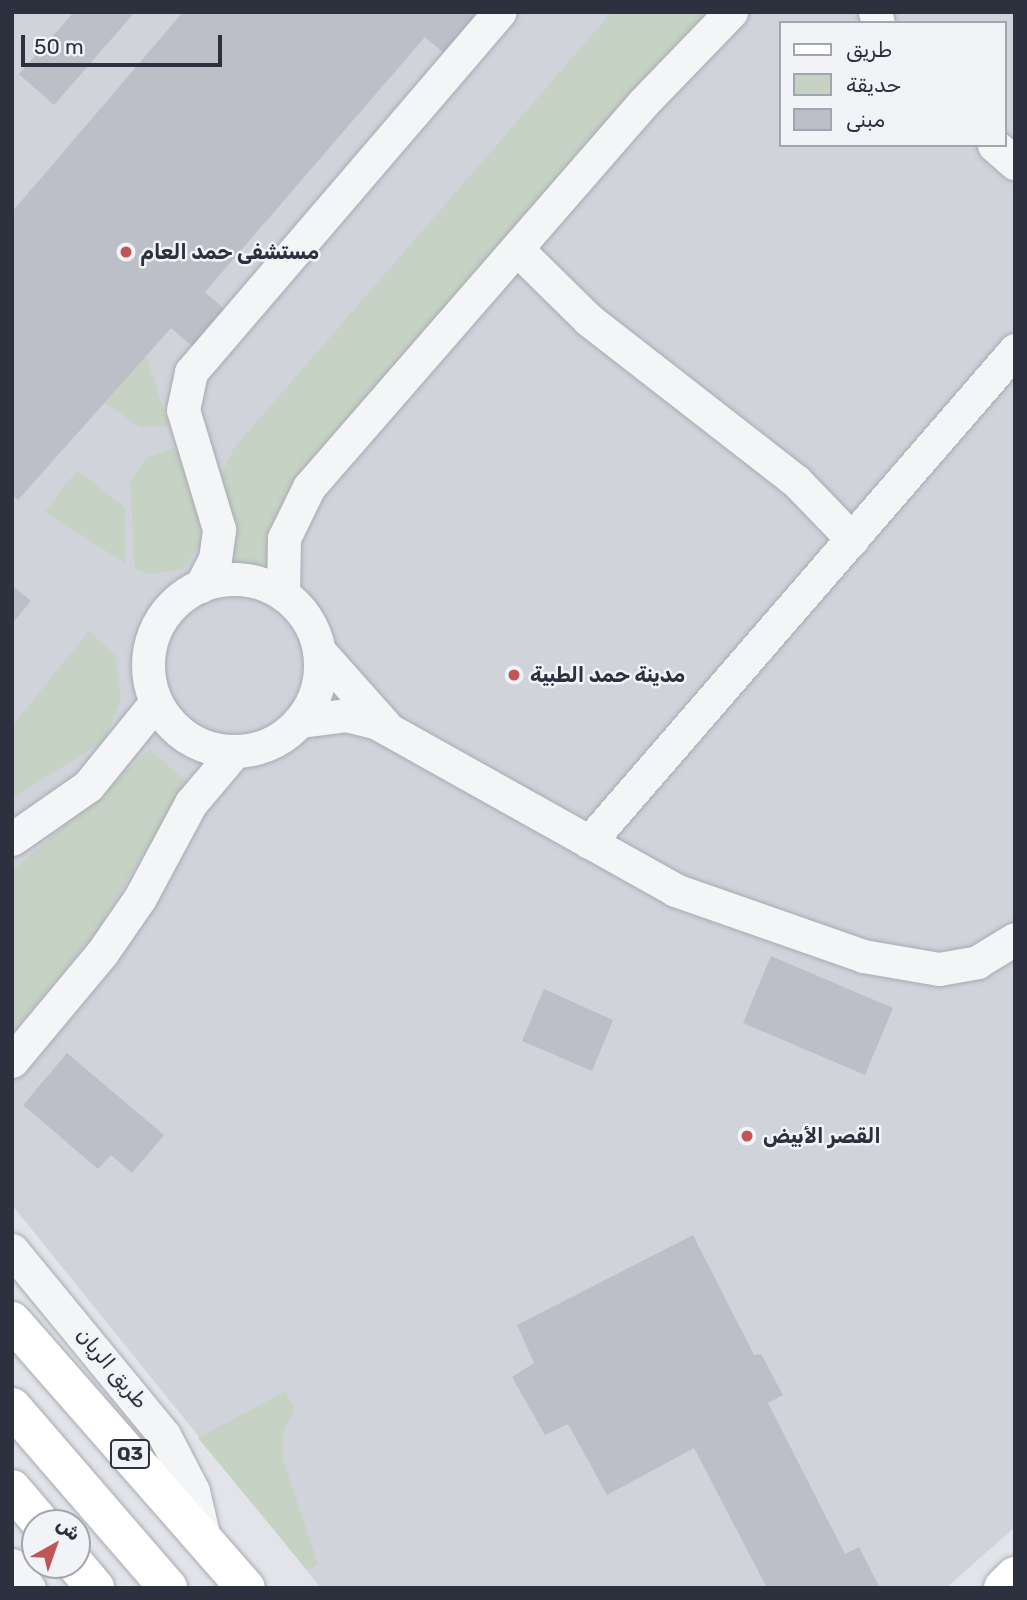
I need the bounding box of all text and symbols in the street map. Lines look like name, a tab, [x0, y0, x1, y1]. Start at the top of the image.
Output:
scale bar	[24, 21, 226, 65]
legend	[778, 21, 1006, 147]
text: 50 m	[34, 34, 84, 59]
text: طريق	[846, 37, 892, 62]
text: حديقة	[846, 72, 901, 97]
text: مبنى	[846, 107, 885, 132]
place label: مستشفى حمد العام	[140, 239, 319, 265]
marker: مستشفى حمد العام	[118, 244, 134, 260]
place label: مدينة حمد الطبية	[530, 662, 685, 688]
marker: مدينة حمد الطبية	[504, 665, 524, 685]
place label: القصر الأبيض	[763, 1123, 881, 1149]
marker: القصر الأبيض	[737, 1126, 757, 1146]
street label: طريق الريان	[71, 1322, 153, 1414]
road number: Q3	[109, 1438, 151, 1470]
north arrow	[21, 1509, 91, 1579]
text: ش	[52, 1513, 85, 1546]

